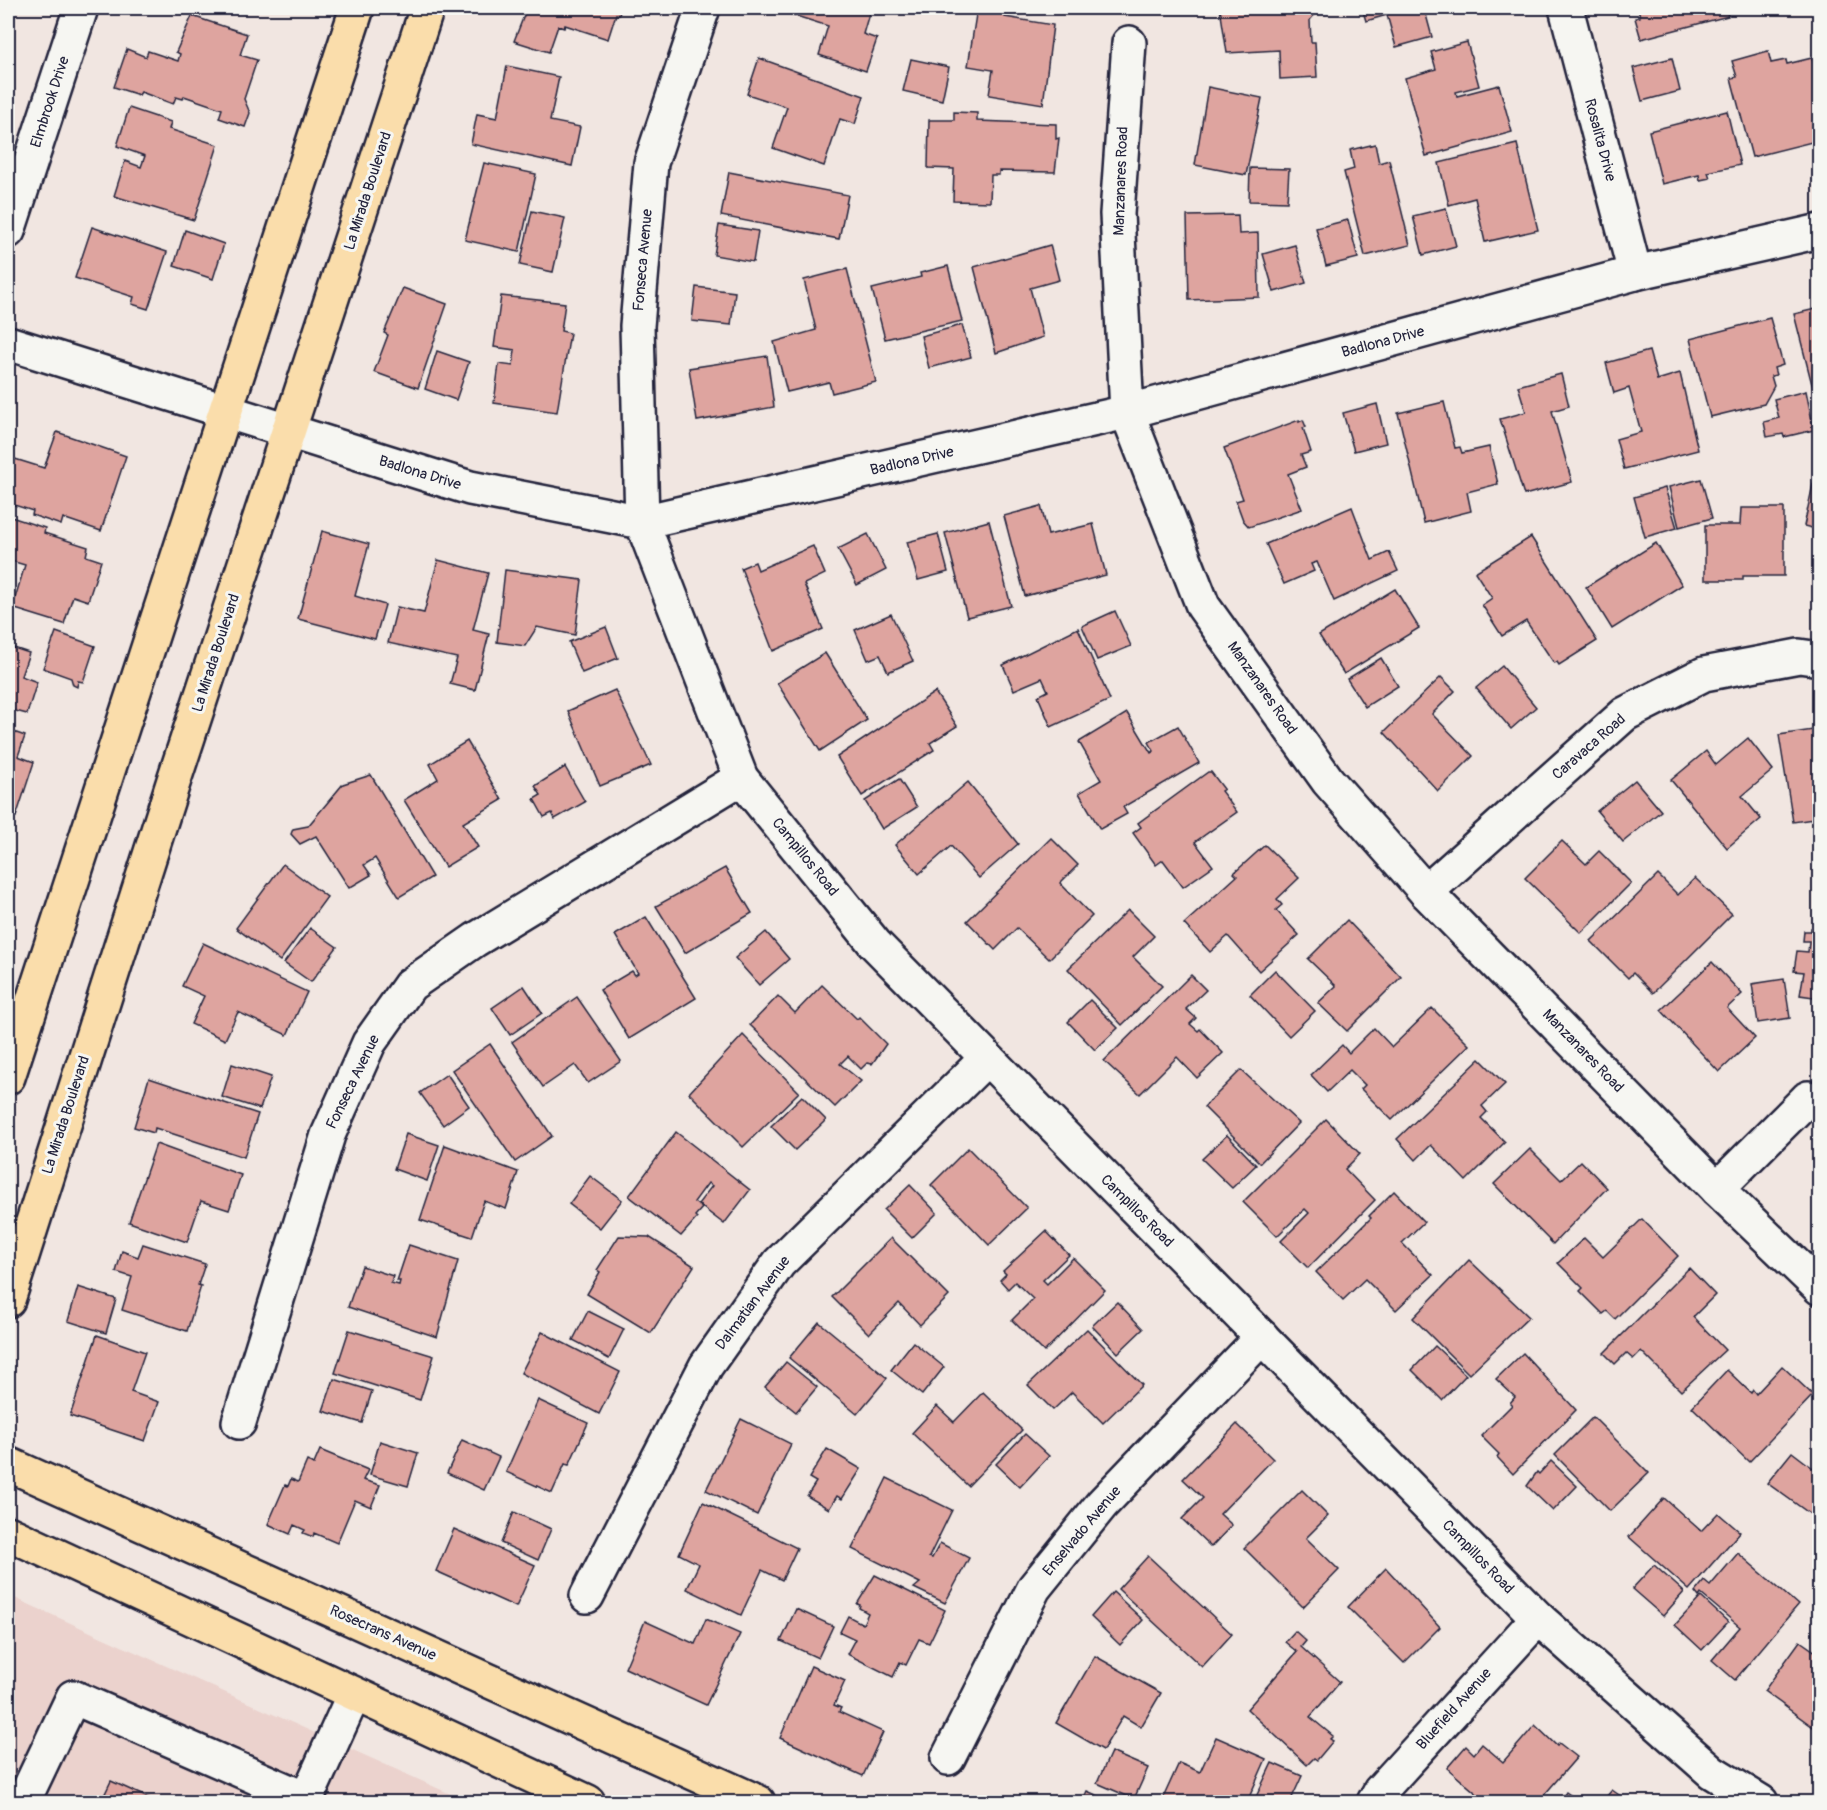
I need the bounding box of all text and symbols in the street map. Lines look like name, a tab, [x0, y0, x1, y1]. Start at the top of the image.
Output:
street label: Elmbrook Drive	[26, 53, 74, 150]
street label: Rosalita Drive	[1580, 97, 1620, 184]
street label: Manzanares Road	[1110, 126, 1132, 236]
street label: La Mirada Boulevard	[340, 129, 396, 253]
street label: Fonseca Avenue	[629, 208, 657, 312]
street label: Badlona Drive	[1339, 322, 1427, 362]
street label: Badlona Drive	[868, 442, 956, 480]
street label: Badlona Drive	[377, 451, 464, 495]
street label: La Mirada Boulevard	[188, 591, 244, 715]
street label: Manzanares Road	[1223, 638, 1301, 738]
street label: Caravaca Road	[1548, 710, 1630, 784]
street label: Campillos Road	[768, 814, 842, 900]
street label: Manzanares Road	[1538, 1005, 1628, 1097]
street label: Fonseca Avenue	[322, 1031, 384, 1132]
street label: La Mirada Boulevard	[38, 1053, 94, 1177]
street label: Campillos Road	[1097, 1171, 1177, 1251]
street label: Dalmatian Avenue	[711, 1252, 795, 1354]
street label: Enselvado Avenue	[1039, 1482, 1126, 1580]
street label: Campillos Road	[1438, 1516, 1518, 1598]
street label: Rosecrans Avenue	[327, 1601, 440, 1665]
street label: Bluefield Avenue	[1412, 1664, 1496, 1754]

